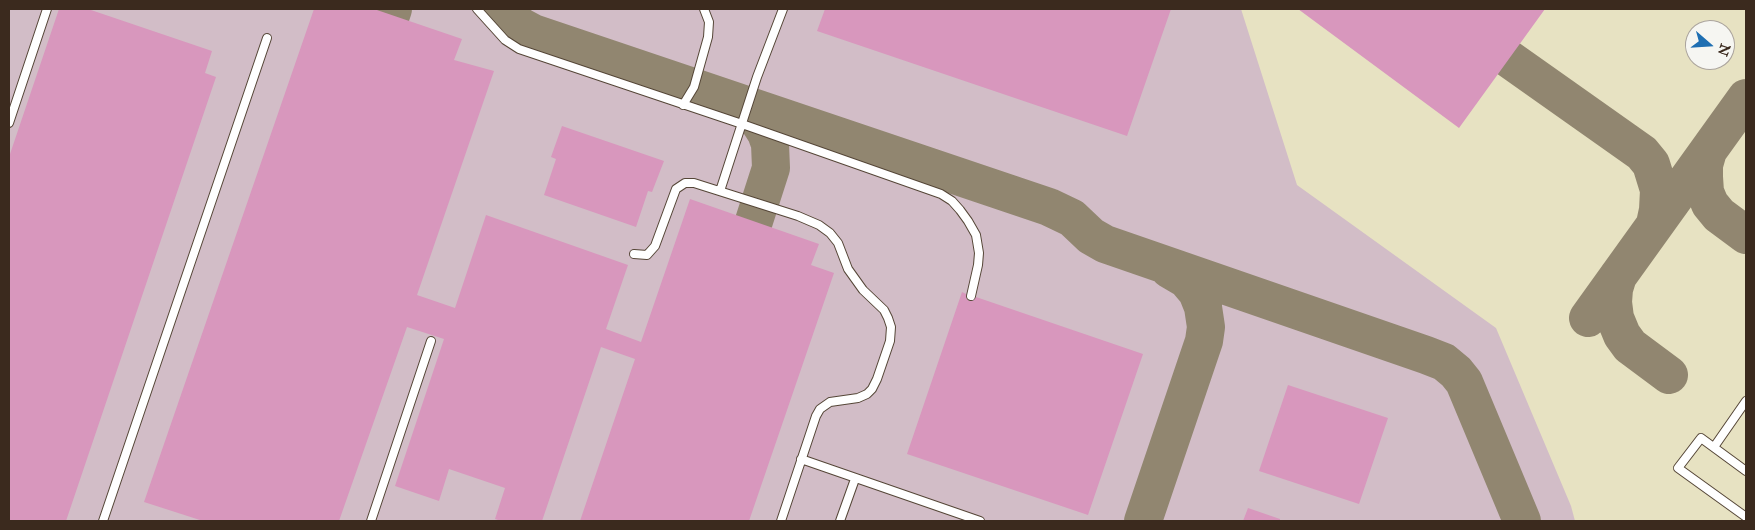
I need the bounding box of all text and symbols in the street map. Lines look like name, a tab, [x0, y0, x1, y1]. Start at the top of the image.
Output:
north arrow	[1685, 20, 1735, 70]
text: N	[1714, 41, 1734, 58]

